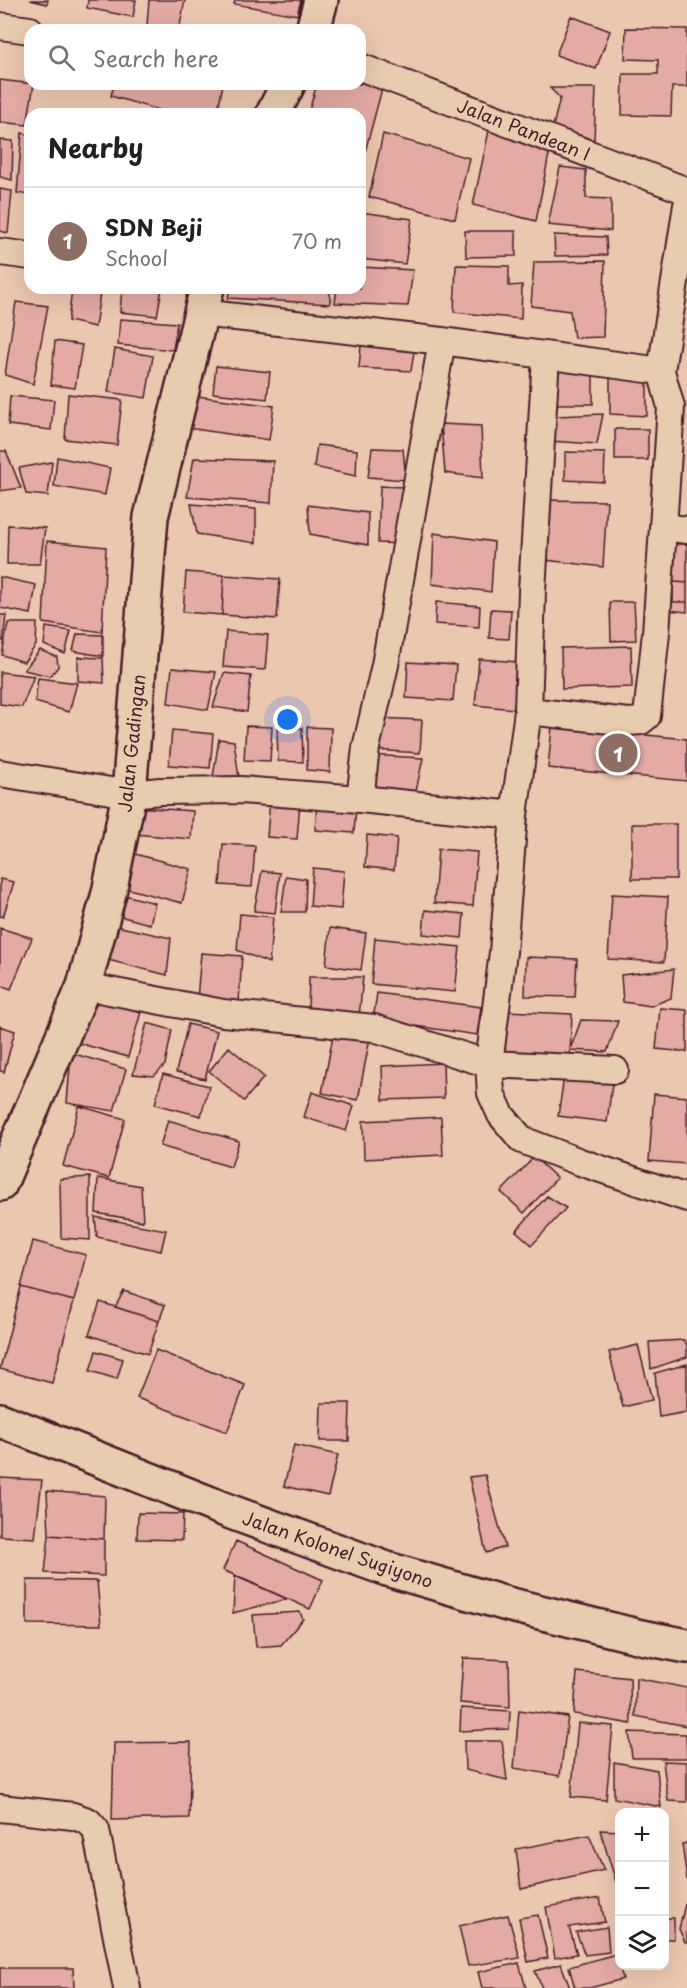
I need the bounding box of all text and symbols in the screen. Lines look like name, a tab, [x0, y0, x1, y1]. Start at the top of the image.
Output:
search box	[24, 24, 366, 90]
icon: search	[45, 41, 78, 74]
text: Search here	[93, 41, 219, 74]
street label: Jalan Pandean I	[453, 91, 595, 167]
text: Nearby	[48, 128, 143, 167]
text: SDN Beji	[105, 210, 202, 243]
text: 1	[63, 226, 72, 256]
text: 70 m	[292, 226, 342, 256]
text: School	[105, 243, 168, 273]
street label: Jalan Gadingan	[110, 673, 152, 813]
your location	[273, 705, 302, 734]
pin: 1	[598, 730, 638, 776]
street label: Jalan Kolonel Sugiyono	[239, 1504, 437, 1594]
map controls	[615, 1808, 669, 1970]
button: +	[615, 1808, 669, 1862]
button: −	[615, 1862, 669, 1916]
button: layers	[615, 1916, 669, 1970]

